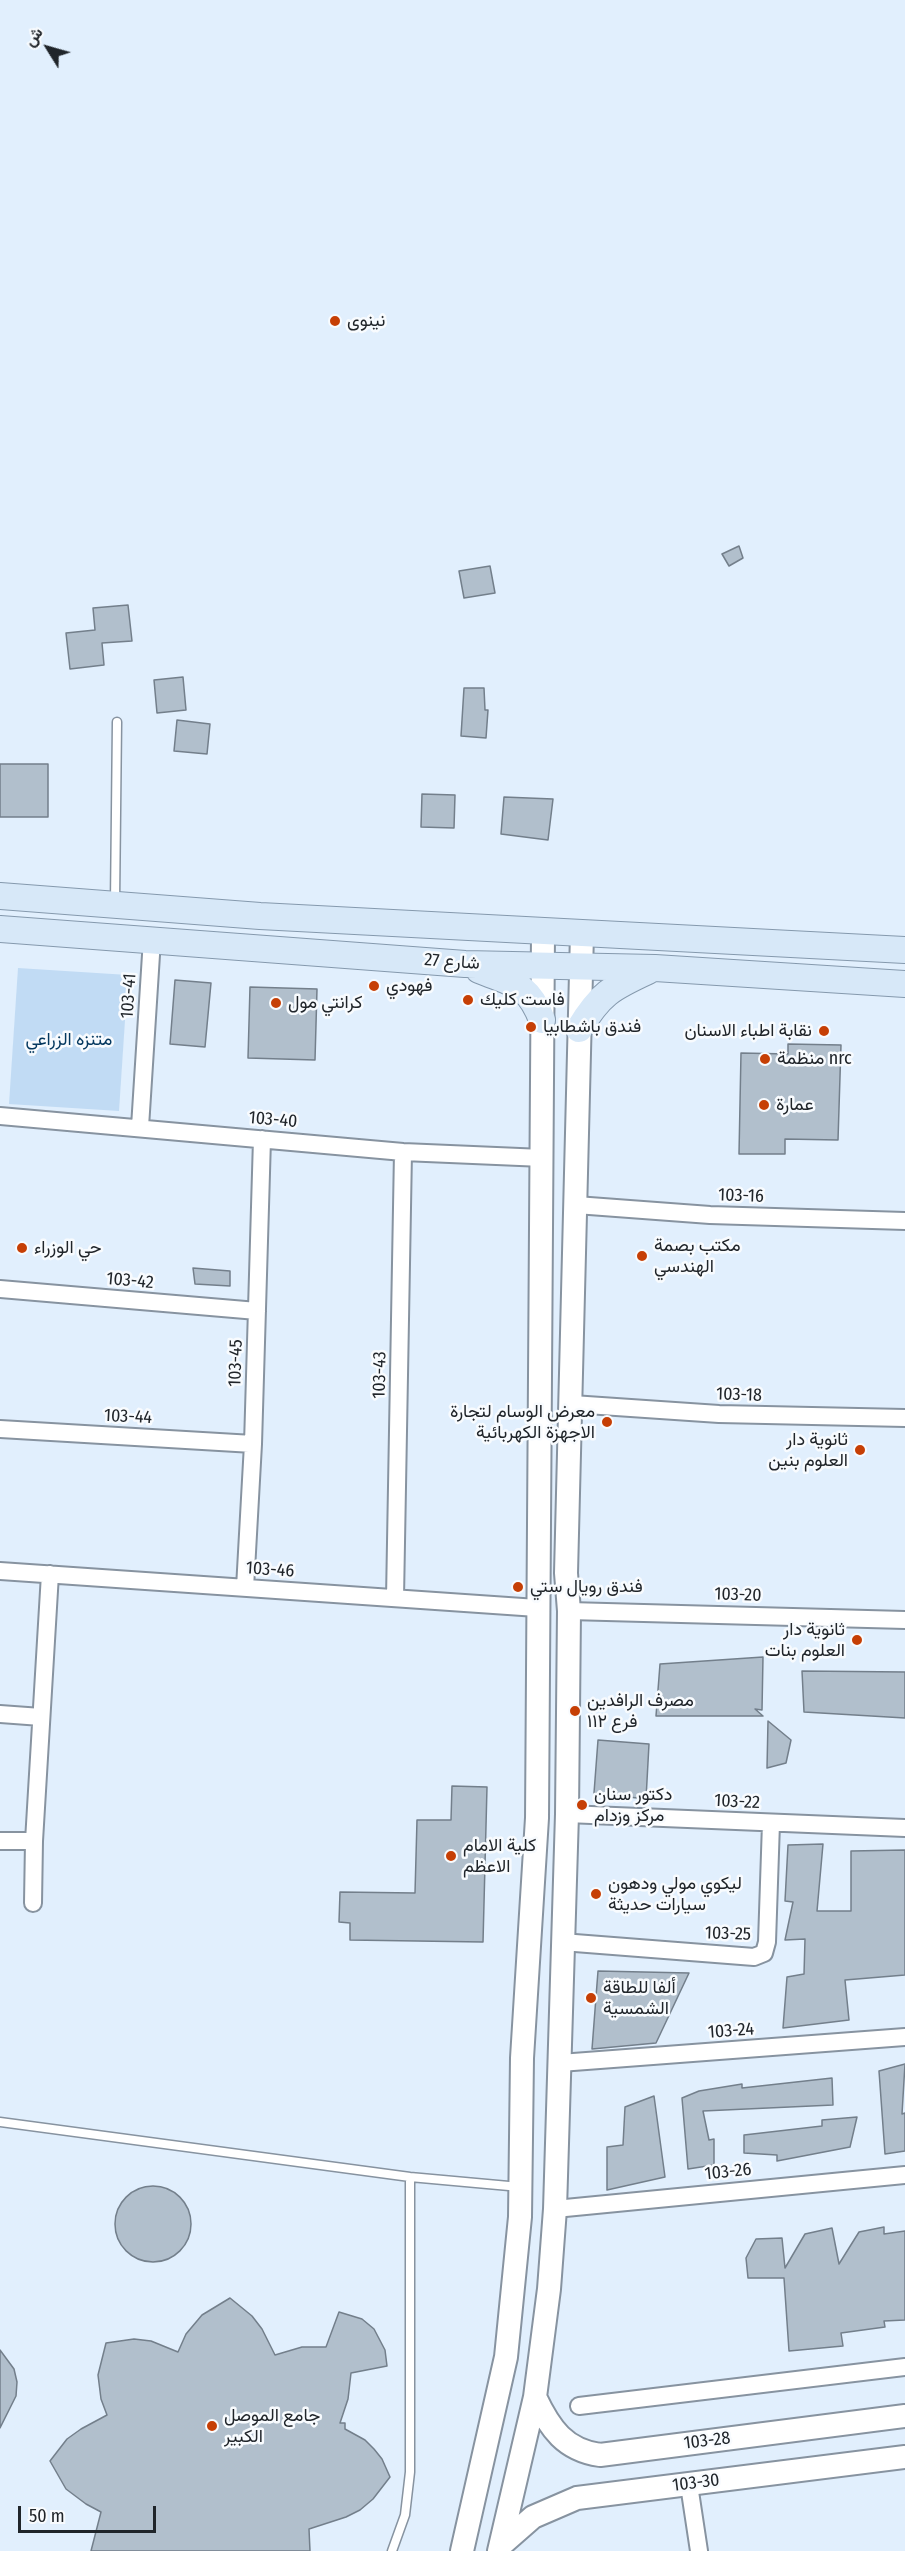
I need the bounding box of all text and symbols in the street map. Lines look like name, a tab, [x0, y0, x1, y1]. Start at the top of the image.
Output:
north arrow	[18, 18, 78, 78]
text: ش	[20, 23, 47, 50]
place label: نينوى	[347, 310, 385, 332]
marker: نينوى	[328, 314, 342, 328]
street label: شارع 27	[424, 949, 480, 975]
street label: 103-41	[117, 973, 141, 1019]
place label: فهودي	[386, 975, 433, 997]
marker: فهودي	[367, 979, 381, 993]
place label: فاست كليك	[480, 989, 565, 1011]
place label: كرانتي مول	[288, 992, 362, 1014]
marker: فاست كليك	[461, 993, 475, 1007]
marker: كرانتي مول	[269, 996, 283, 1010]
place label: فندق باشطابيا	[543, 1016, 641, 1038]
marker: فندق باشطابيا	[524, 1020, 538, 1034]
place label: نقابة اطباء الاسنان	[684, 1020, 812, 1042]
marker: نقابة اطباء الاسنان	[817, 1024, 831, 1038]
park label: متنزه الزراعي	[26, 1029, 112, 1051]
place label: منظمة nrc	[777, 1048, 852, 1070]
marker: منظمة nrc	[758, 1052, 772, 1066]
place label: عمارة	[776, 1094, 814, 1116]
marker: عمارة	[757, 1098, 771, 1112]
street label: 103-40	[248, 1107, 298, 1133]
street label: 103-16	[718, 1184, 764, 1208]
place label: مكتب بصمة الهندسي	[654, 1235, 741, 1278]
place label: حي الوزراء	[34, 1237, 102, 1259]
marker: حي الوزراء	[15, 1241, 29, 1255]
marker: مكتب بصمة الهندسي	[635, 1249, 649, 1263]
street label: 103-42	[106, 1268, 154, 1294]
street label: 103-45	[224, 1339, 248, 1387]
street label: 103-43	[369, 1351, 391, 1399]
street label: 103-18	[716, 1383, 762, 1407]
place label: معرض الوسام لتجارة الاجهزة الكهربائية	[450, 1401, 595, 1444]
street label: 103-44	[103, 1405, 153, 1429]
marker: معرض الوسام لتجارة الاجهزة الكهربائية	[600, 1415, 614, 1429]
place label: ثانوية دار العلوم بنين	[768, 1429, 848, 1472]
marker: ثانوية دار العلوم بنين	[853, 1443, 867, 1457]
street label: 103-46	[245, 1558, 295, 1582]
place label: فندق رويال ستي	[530, 1576, 643, 1598]
marker: فندق رويال ستي	[511, 1580, 525, 1594]
street label: 103-20	[714, 1583, 762, 1607]
place label: ثانوية دار العلوم بنات	[765, 1619, 845, 1662]
marker: ثانوية دار العلوم بنات	[850, 1633, 864, 1647]
place label: مصرف الرافدين فرع ١١٢	[587, 1690, 694, 1732]
marker: مصرف الرافدين فرع ١١٢	[568, 1704, 582, 1718]
place label: دكتور سنان مركز وزدام	[594, 1784, 672, 1826]
street label: 103-22	[714, 1790, 760, 1814]
marker: دكتور سنان مركز وزدام	[575, 1798, 589, 1812]
place label: كلية الامام الاعظم	[463, 1835, 536, 1878]
marker: كلية الامام الاعظم	[444, 1849, 458, 1863]
place label: ليكوي مولي ودهون سيارات حديثة	[608, 1873, 742, 1916]
marker: ليكوي مولي ودهون سيارات حديثة	[589, 1887, 603, 1901]
street label: 103-25	[705, 1922, 751, 1946]
place label: ألفا للطاقة الشمسية	[603, 1977, 676, 2020]
marker: ألفا للطاقة الشمسية	[584, 1991, 598, 2005]
street label: 103-24	[707, 2019, 755, 2043]
street label: 103-26	[704, 2159, 752, 2185]
place label: جامع الموصل الكبير	[224, 2405, 320, 2448]
marker: جامع الموصل الكبير	[205, 2419, 219, 2433]
street label: 103-28	[682, 2427, 732, 2455]
street label: 103-30	[671, 2469, 721, 2497]
scale bar	[21, 2494, 159, 2532]
text: 50 m	[29, 2505, 65, 2527]

